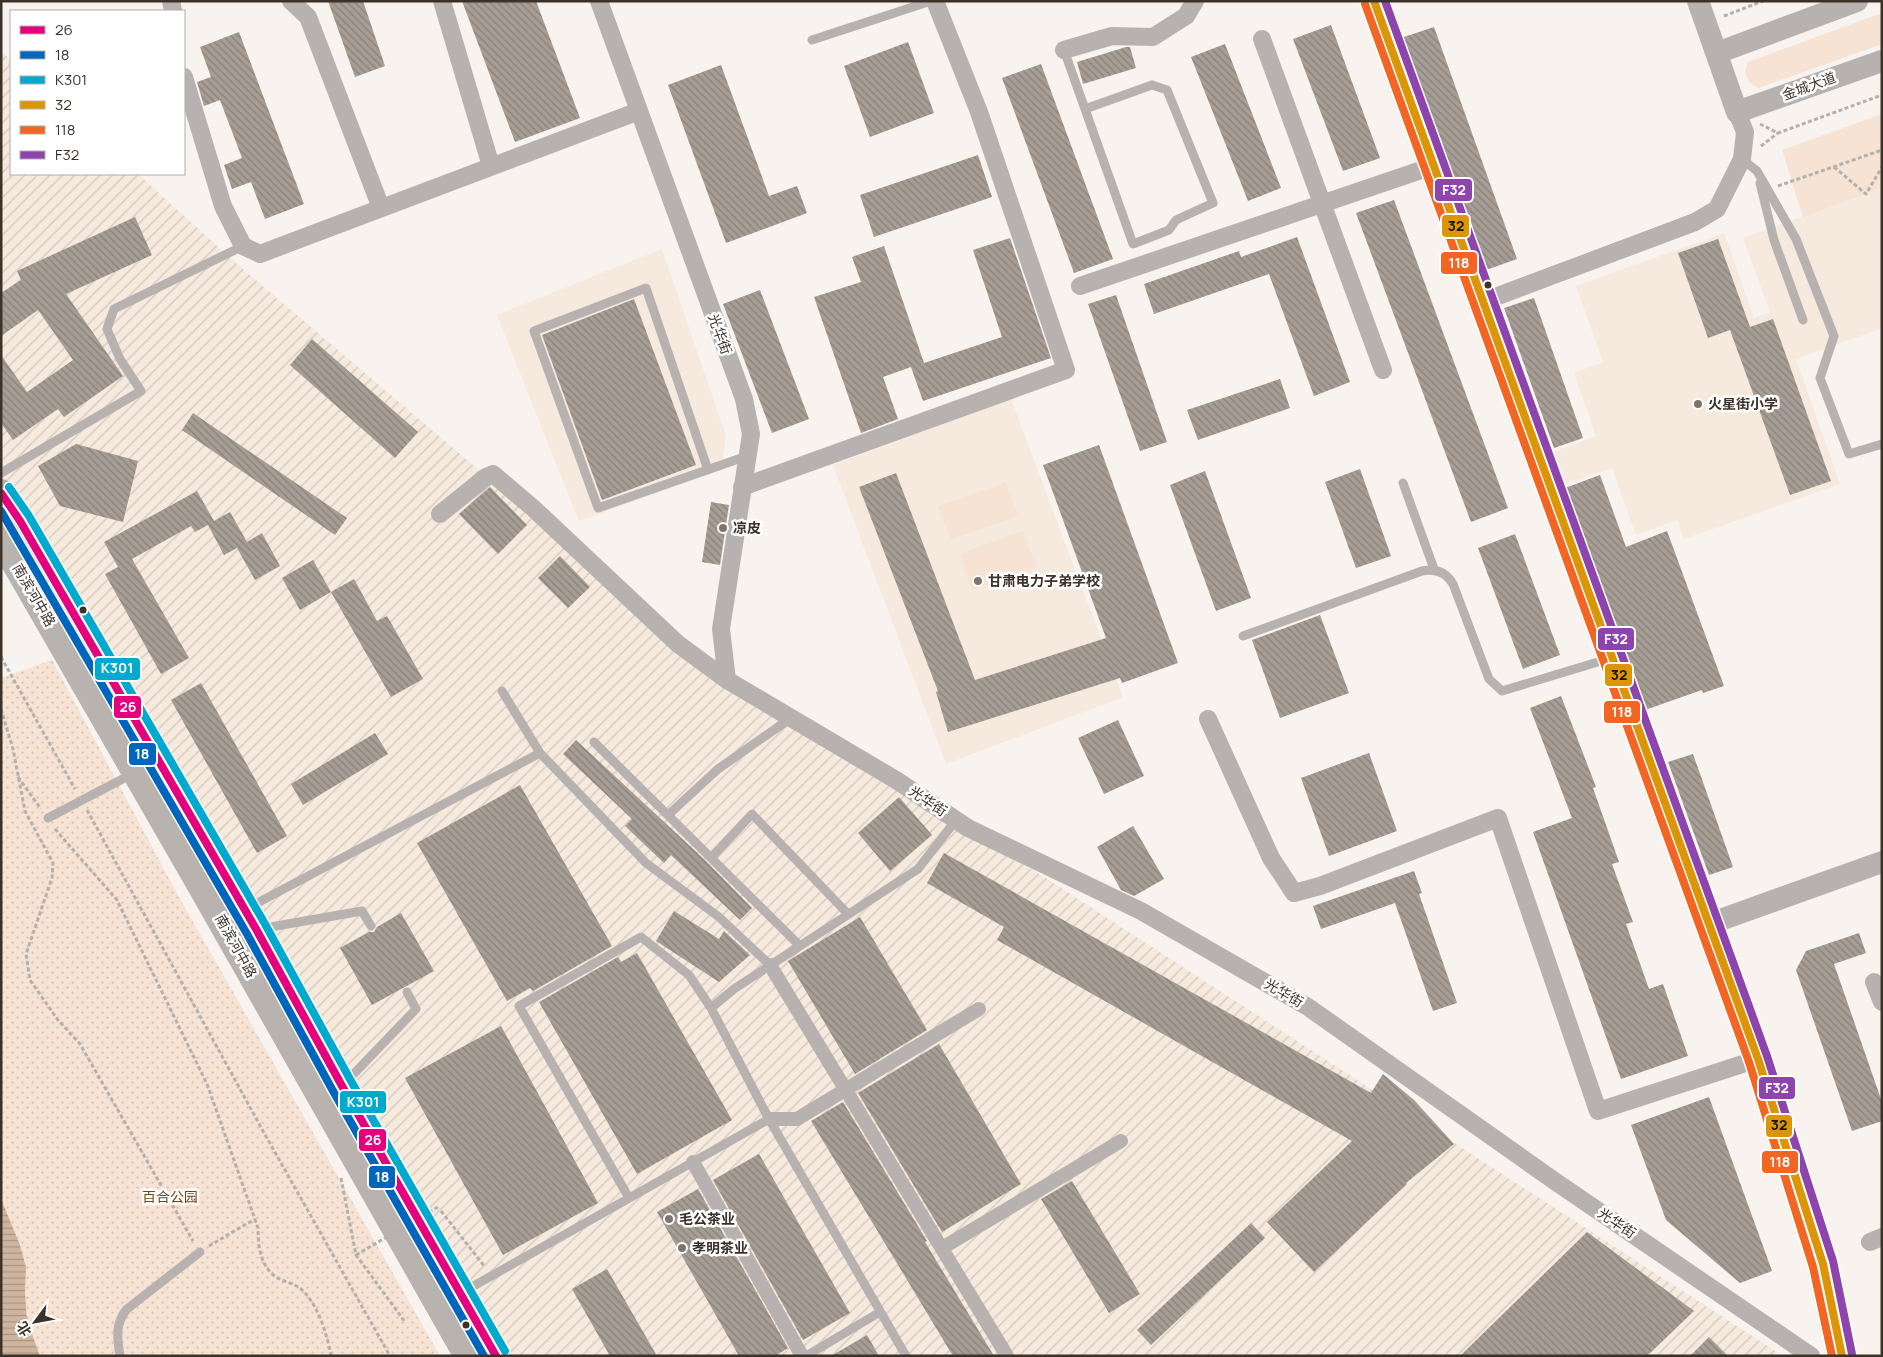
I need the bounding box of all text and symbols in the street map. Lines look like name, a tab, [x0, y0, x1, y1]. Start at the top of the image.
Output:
legend	[10, 10, 185, 175]
text: 26	[55, 19, 73, 40]
text: 18	[55, 44, 70, 65]
street label: 金城大道	[1779, 67, 1838, 104]
text: K301	[55, 69, 87, 90]
text: 32	[55, 94, 72, 115]
text: 118	[55, 119, 75, 140]
text: F32	[55, 144, 79, 165]
line badge: F32	[1434, 178, 1473, 202]
text: F32	[1442, 180, 1466, 199]
line badge: 32	[1441, 214, 1470, 238]
text: 32	[1448, 216, 1464, 235]
line badge: 118	[1440, 251, 1478, 275]
text: 118	[1449, 253, 1469, 272]
unlabelled marker	[1483, 280, 1493, 290]
street label: 光华街	[704, 311, 737, 357]
place label: 火星街小学	[1708, 394, 1778, 413]
marker: 火星街小学	[1692, 398, 1704, 410]
place label: 凉皮	[733, 518, 761, 537]
marker: 凉皮	[717, 522, 729, 534]
street label: 南滨河中路	[9, 560, 60, 630]
place label: 甘肃电力子弟学校	[988, 571, 1100, 590]
marker: 甘肃电力子弟学校	[972, 575, 984, 587]
unlabelled marker	[78, 605, 88, 615]
line badge: F32	[1597, 627, 1635, 651]
text: F32	[1604, 629, 1628, 648]
line badge: K301	[94, 657, 141, 681]
text: K301	[101, 658, 133, 677]
line badge: 32	[1604, 663, 1633, 687]
text: 32	[1611, 665, 1627, 684]
line badge: 26	[113, 695, 142, 719]
text: 26	[119, 697, 137, 716]
line badge: 118	[1603, 700, 1641, 724]
text: 118	[1612, 702, 1632, 721]
line badge: 18	[128, 742, 157, 766]
text: 18	[135, 744, 149, 763]
street label: 光华街	[906, 781, 951, 820]
street label: 南滨河中路	[211, 911, 262, 981]
street label: 光华街	[1261, 974, 1307, 1011]
line badge: F32	[1758, 1076, 1796, 1100]
text: F32	[1765, 1078, 1789, 1097]
line badge: K301	[339, 1090, 387, 1114]
text: K301	[347, 1092, 379, 1111]
line badge: 32	[1765, 1114, 1793, 1138]
text: 32	[1771, 1115, 1787, 1134]
line badge: 26	[358, 1128, 387, 1152]
text: 26	[364, 1130, 382, 1149]
line badge: 118	[1761, 1150, 1799, 1174]
text: 118	[1770, 1152, 1790, 1171]
line badge: 18	[368, 1165, 396, 1189]
text: 18	[375, 1167, 389, 1186]
park label: 百合公园	[142, 1187, 198, 1206]
street label: 光华街	[1595, 1203, 1640, 1242]
place label: 毛公茶业	[679, 1209, 735, 1228]
marker: 毛公茶业	[663, 1213, 675, 1225]
place label: 孝明茶业	[692, 1238, 748, 1257]
marker: 孝明茶业	[676, 1242, 688, 1254]
north arrow	[10, 1297, 60, 1347]
text: 北	[12, 1318, 35, 1340]
unlabelled marker	[461, 1320, 471, 1330]

